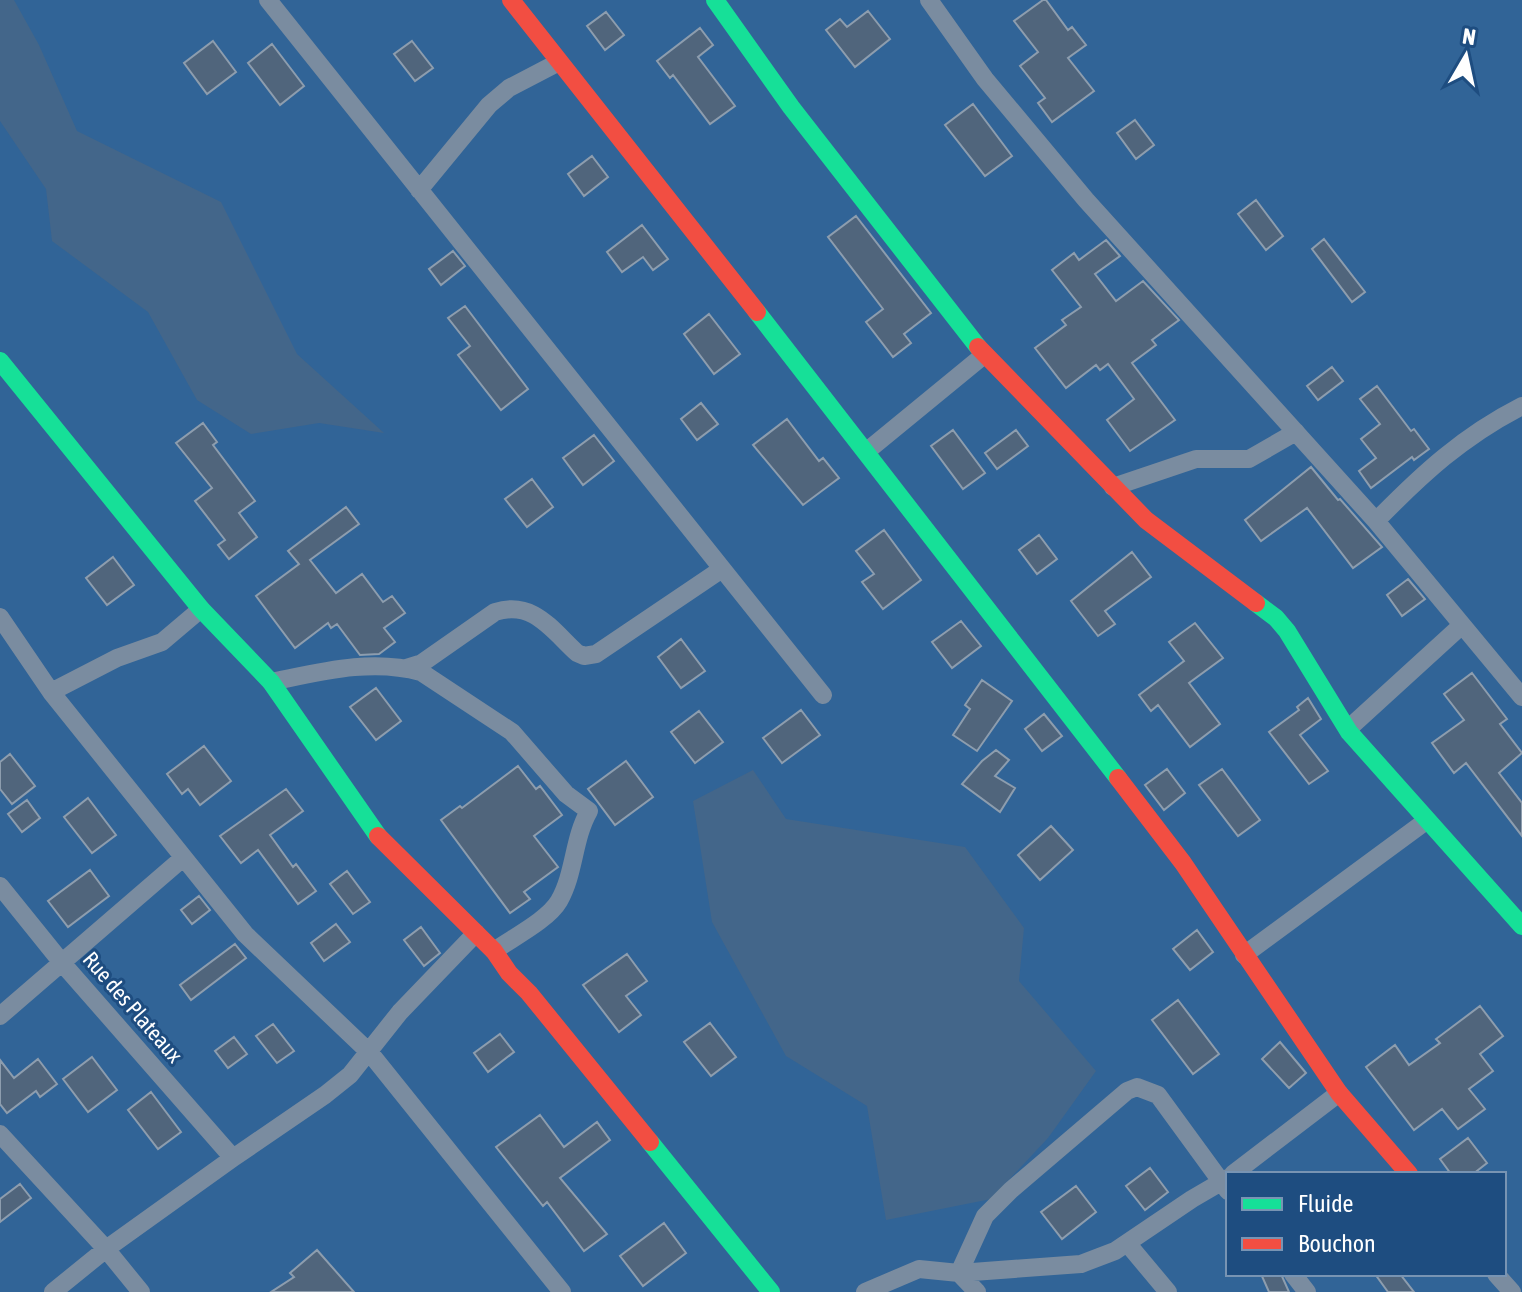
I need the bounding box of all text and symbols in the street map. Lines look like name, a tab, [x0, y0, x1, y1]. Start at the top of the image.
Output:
north arrow	[1426, 16, 1506, 96]
text: N	[1461, 22, 1478, 50]
street label: Rue des Plateaux	[78, 946, 188, 1068]
legend	[1226, 1172, 1506, 1276]
text: Fluide	[1298, 1190, 1353, 1217]
text: Bouchon	[1298, 1230, 1376, 1257]

